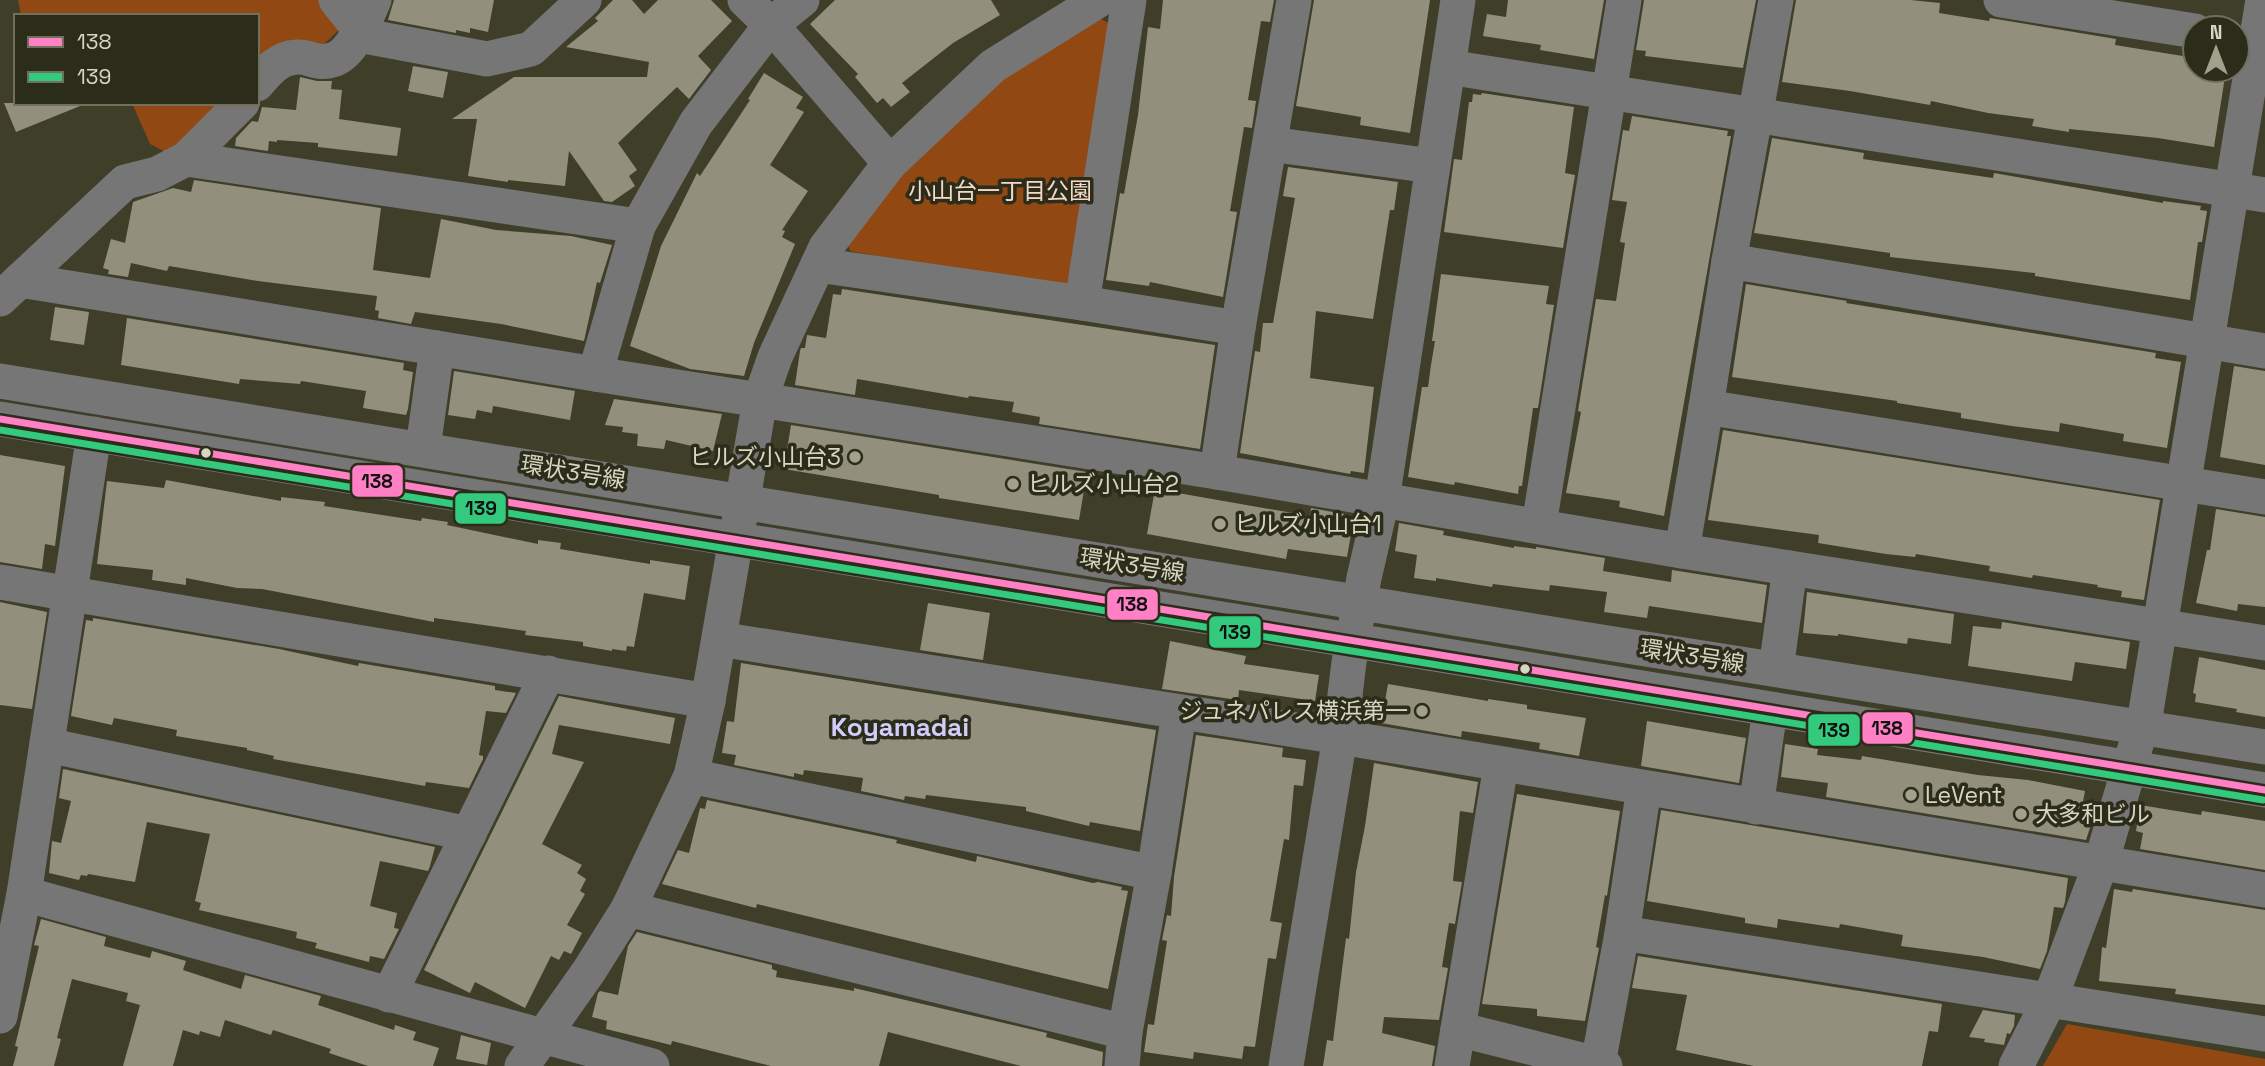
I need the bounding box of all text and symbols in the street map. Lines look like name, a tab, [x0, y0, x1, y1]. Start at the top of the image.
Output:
legend	[14, 14, 259, 105]
north arrow	[2181, 14, 2251, 84]
text: N	[2210, 20, 2222, 45]
text: 138	[77, 28, 112, 55]
text: 139	[77, 63, 111, 90]
park label: 小山台一丁目公園	[908, 176, 1092, 206]
place label: ヒルズ小山台3	[689, 442, 841, 472]
unlabelled marker	[199, 446, 213, 460]
street label: 環状3号線	[518, 449, 628, 495]
marker: ヒルズ小山台3	[847, 449, 863, 465]
line badge: 138	[351, 464, 404, 498]
text: 138	[361, 469, 393, 494]
place label: ヒルズ小山台2	[1027, 469, 1179, 499]
marker: ヒルズ小山台2	[1005, 476, 1021, 492]
line badge: 139	[454, 492, 507, 525]
text: 139	[465, 496, 497, 521]
place label: ヒルズ小山台1	[1234, 509, 1382, 539]
marker: ヒルズ小山台1	[1212, 516, 1228, 532]
street label: 環状3号線	[1077, 542, 1187, 588]
line badge: 138	[1106, 588, 1159, 621]
text: 138	[1116, 592, 1148, 617]
line badge: 139	[1208, 615, 1262, 649]
text: 139	[1219, 620, 1251, 645]
street label: 環状3号線	[1637, 633, 1747, 679]
unlabelled marker	[1518, 662, 1532, 676]
place label: ジュネパレス横浜第一	[1180, 696, 1408, 726]
marker: ジュネパレス横浜第一	[1414, 703, 1430, 719]
district label: Koyamadai	[831, 710, 969, 744]
line badge: 138	[1861, 711, 1914, 745]
line badge: 139	[1807, 713, 1861, 747]
text: 138	[1871, 716, 1903, 741]
text: 139	[1818, 718, 1850, 743]
place label: LeVent	[1925, 780, 2002, 810]
marker: LeVent	[1903, 787, 1919, 803]
place label: 大多和ビル	[2035, 799, 2150, 829]
marker: 大多和ビル	[2013, 806, 2029, 822]

